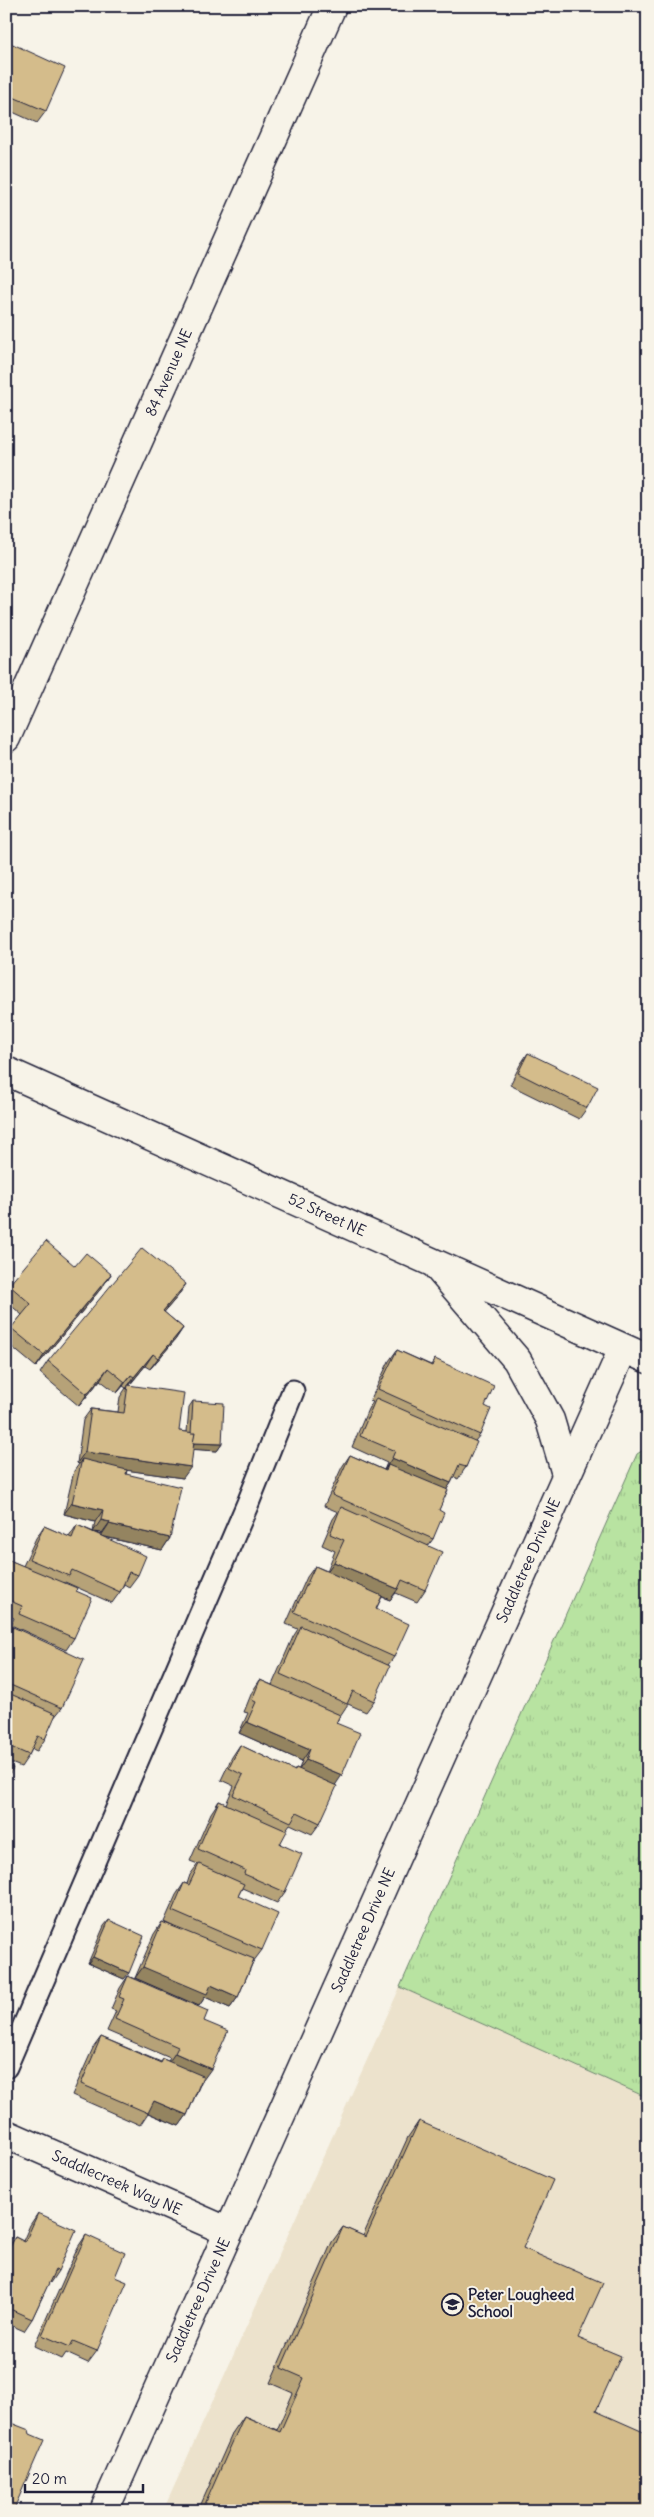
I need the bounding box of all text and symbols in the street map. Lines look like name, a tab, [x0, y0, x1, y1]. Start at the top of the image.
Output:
street label: 84 Avenue NE	[140, 325, 196, 419]
street label: 52 Street NE	[285, 1189, 369, 1240]
street label: Saddletree Drive NE	[492, 1495, 564, 1626]
street label: Saddletree Drive NE	[327, 1865, 399, 1995]
street label: Saddlecreek Way NE	[49, 2145, 185, 2219]
street label: Saddletree Drive NE	[162, 2234, 234, 2365]
place label: Peter Lougheed School	[468, 2285, 575, 2321]
school or university icon: Peter Lougheed School	[440, 2292, 464, 2316]
scale bar	[25, 2462, 142, 2494]
text: 20 m	[32, 2469, 67, 2488]

